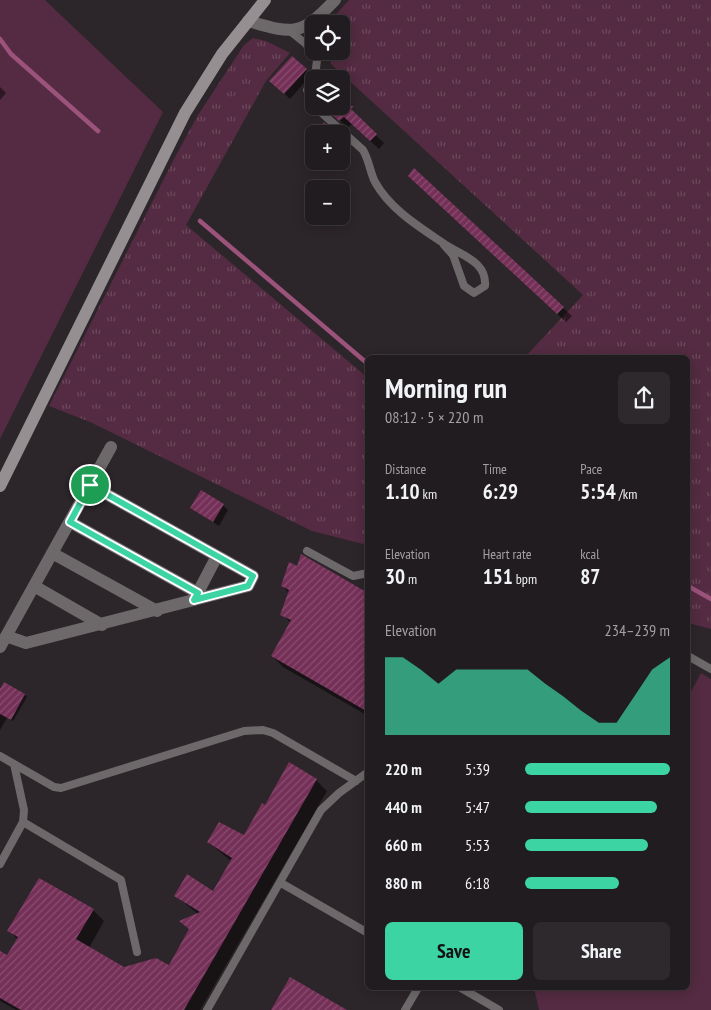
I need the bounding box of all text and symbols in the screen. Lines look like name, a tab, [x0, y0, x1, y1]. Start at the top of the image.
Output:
map controls	[305, 15, 350, 225]
button: locate	[305, 15, 350, 60]
button: layers	[305, 70, 350, 115]
button: +	[305, 125, 350, 170]
button: −	[305, 180, 350, 225]
text: Morning run	[385, 369, 507, 406]
button: share	[618, 372, 670, 424]
text: 08:12 · 5 × 220 m	[385, 407, 483, 427]
text: Distance	[385, 460, 426, 478]
text: Time	[483, 460, 507, 478]
text: Pace	[580, 460, 602, 478]
pin	[69, 464, 111, 506]
icon: arrive	[76, 471, 104, 499]
text: 1.10	[385, 478, 420, 505]
text: 6:29	[483, 478, 518, 505]
text: 5:54	[580, 478, 616, 505]
text: km	[420, 485, 437, 503]
text: /km	[616, 485, 637, 503]
text: Elevation	[385, 545, 430, 563]
text: Heart rate	[483, 545, 532, 563]
text: kcal	[580, 545, 599, 563]
text: 30	[385, 563, 405, 590]
text: 151	[483, 563, 513, 590]
text: 87	[580, 563, 600, 590]
text: m	[405, 570, 417, 588]
text: bpm	[513, 570, 537, 588]
text: Elevation	[385, 620, 436, 640]
text: 234–239 m	[605, 620, 670, 640]
text: 220 m	[385, 759, 422, 779]
text: 5:39	[465, 759, 490, 779]
text: 440 m	[385, 797, 422, 817]
text: 5:47	[465, 797, 490, 817]
text: 660 m	[385, 835, 422, 855]
text: 5:53	[465, 835, 490, 855]
text: 880 m	[385, 873, 422, 893]
text: 6:18	[465, 873, 490, 893]
button: Save	[385, 922, 523, 980]
button: Share	[533, 922, 670, 980]

